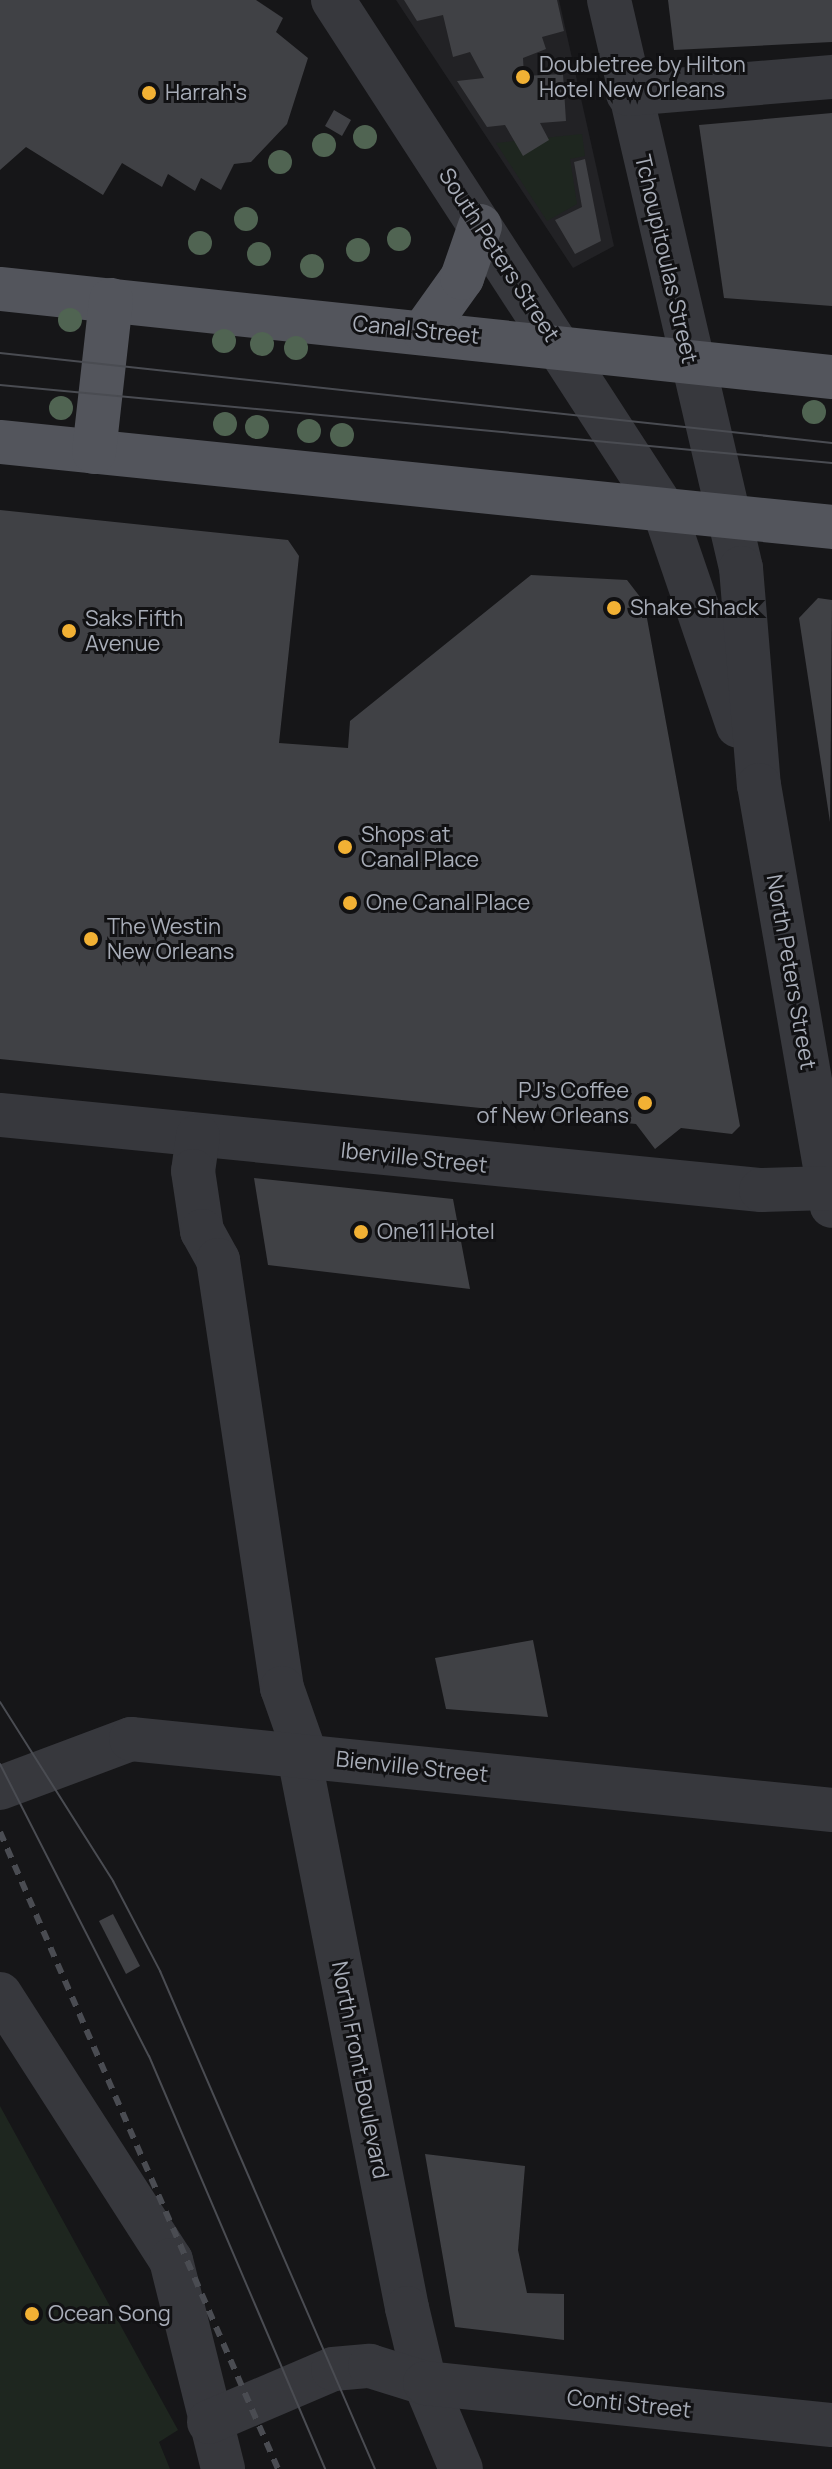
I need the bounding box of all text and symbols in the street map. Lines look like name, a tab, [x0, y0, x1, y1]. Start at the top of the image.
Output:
place label: Doubletree by Hilton Hotel New Orleans	[539, 51, 746, 102]
marker: Doubletree by Hilton Hotel New Orleans	[514, 68, 532, 86]
place label: Harrah's	[165, 80, 247, 106]
marker: Harrah's	[140, 84, 158, 102]
street label: Tchoupitoulas Street	[629, 152, 703, 366]
street label: South Peters Street	[433, 163, 565, 347]
street label: Canal Street	[351, 310, 481, 350]
place label: Shake Shack	[630, 595, 759, 621]
marker: Shake Shack	[605, 599, 623, 617]
place label: Saks Fifth Avenue	[85, 605, 183, 656]
marker: Saks Fifth Avenue	[60, 622, 78, 640]
place label: Shops at Canal Place	[361, 821, 479, 872]
marker: Shops at Canal Place	[336, 838, 354, 856]
street label: North Peters Street	[761, 872, 821, 1072]
place label: One Canal Place	[366, 890, 530, 916]
marker: One Canal Place	[341, 894, 359, 912]
place label: The Westin New Orleans	[107, 913, 234, 964]
marker: The Westin New Orleans	[82, 930, 100, 948]
place label: PJ's Coffee of New Orleans	[477, 1077, 629, 1128]
marker: PJ's Coffee of New Orleans	[636, 1094, 654, 1112]
street label: Iberville Street	[339, 1137, 489, 1179]
place label: One11 Hotel	[377, 1219, 495, 1245]
marker: One11 Hotel	[352, 1223, 370, 1241]
street label: Bienville Street	[335, 1746, 489, 1788]
street label: North Front Boulevard	[326, 1959, 394, 2181]
place label: Ocean Song	[48, 2301, 171, 2327]
marker: Ocean Song	[23, 2305, 41, 2323]
street label: Conti Street	[566, 2384, 692, 2424]

